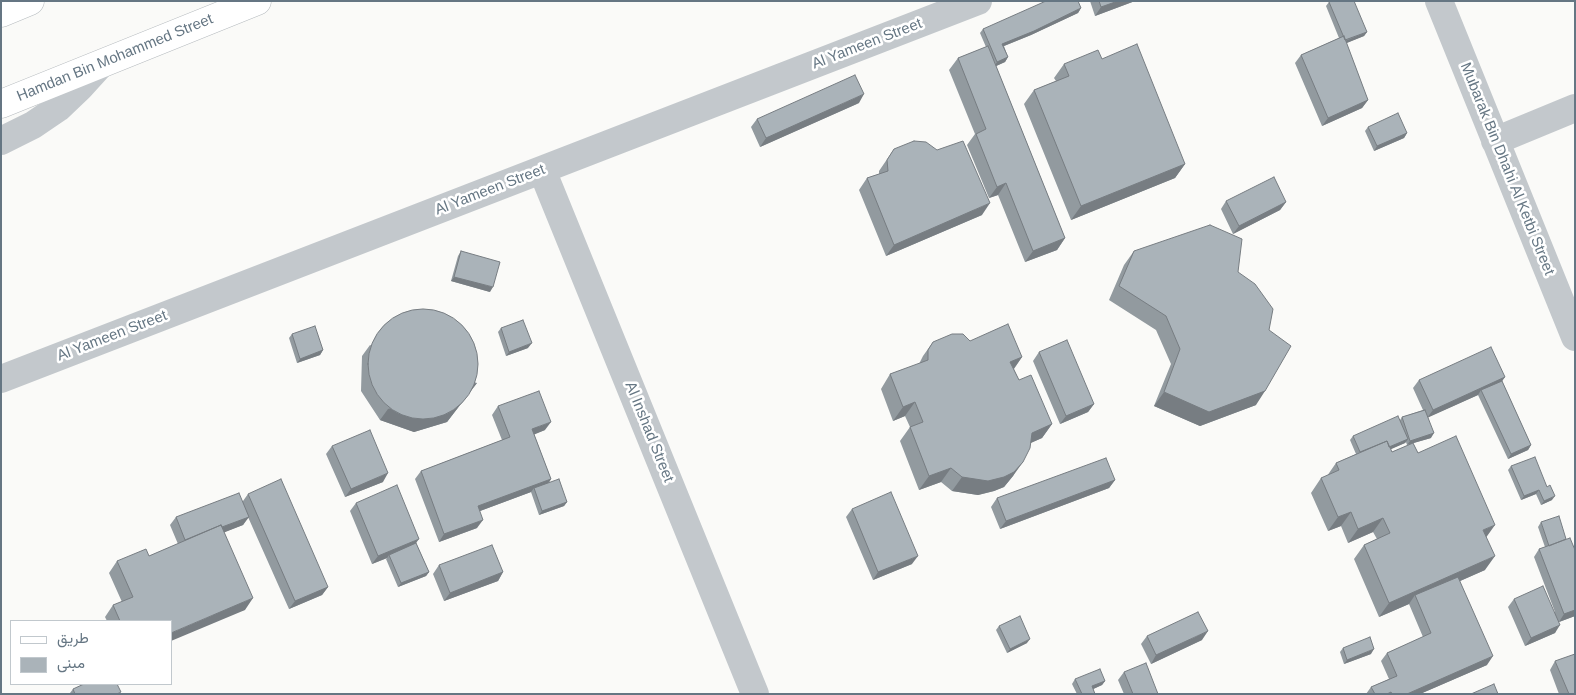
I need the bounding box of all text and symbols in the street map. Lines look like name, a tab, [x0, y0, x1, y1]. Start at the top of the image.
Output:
street label: Hamdan Bin Mohammed Street	[14, 10, 216, 106]
street label: Al Yameen Street	[809, 15, 925, 73]
street label: Mubarak Bin Dhahi Al Ketbi Street	[1456, 60, 1558, 278]
street label: Al Yameen Street	[432, 161, 548, 219]
street label: Al Yameen Street	[54, 307, 170, 365]
street label: Al Inshad Street	[621, 379, 677, 485]
legend	[10, 620, 172, 685]
text: طريق	[57, 629, 89, 646]
text: مبنى	[57, 654, 85, 671]

